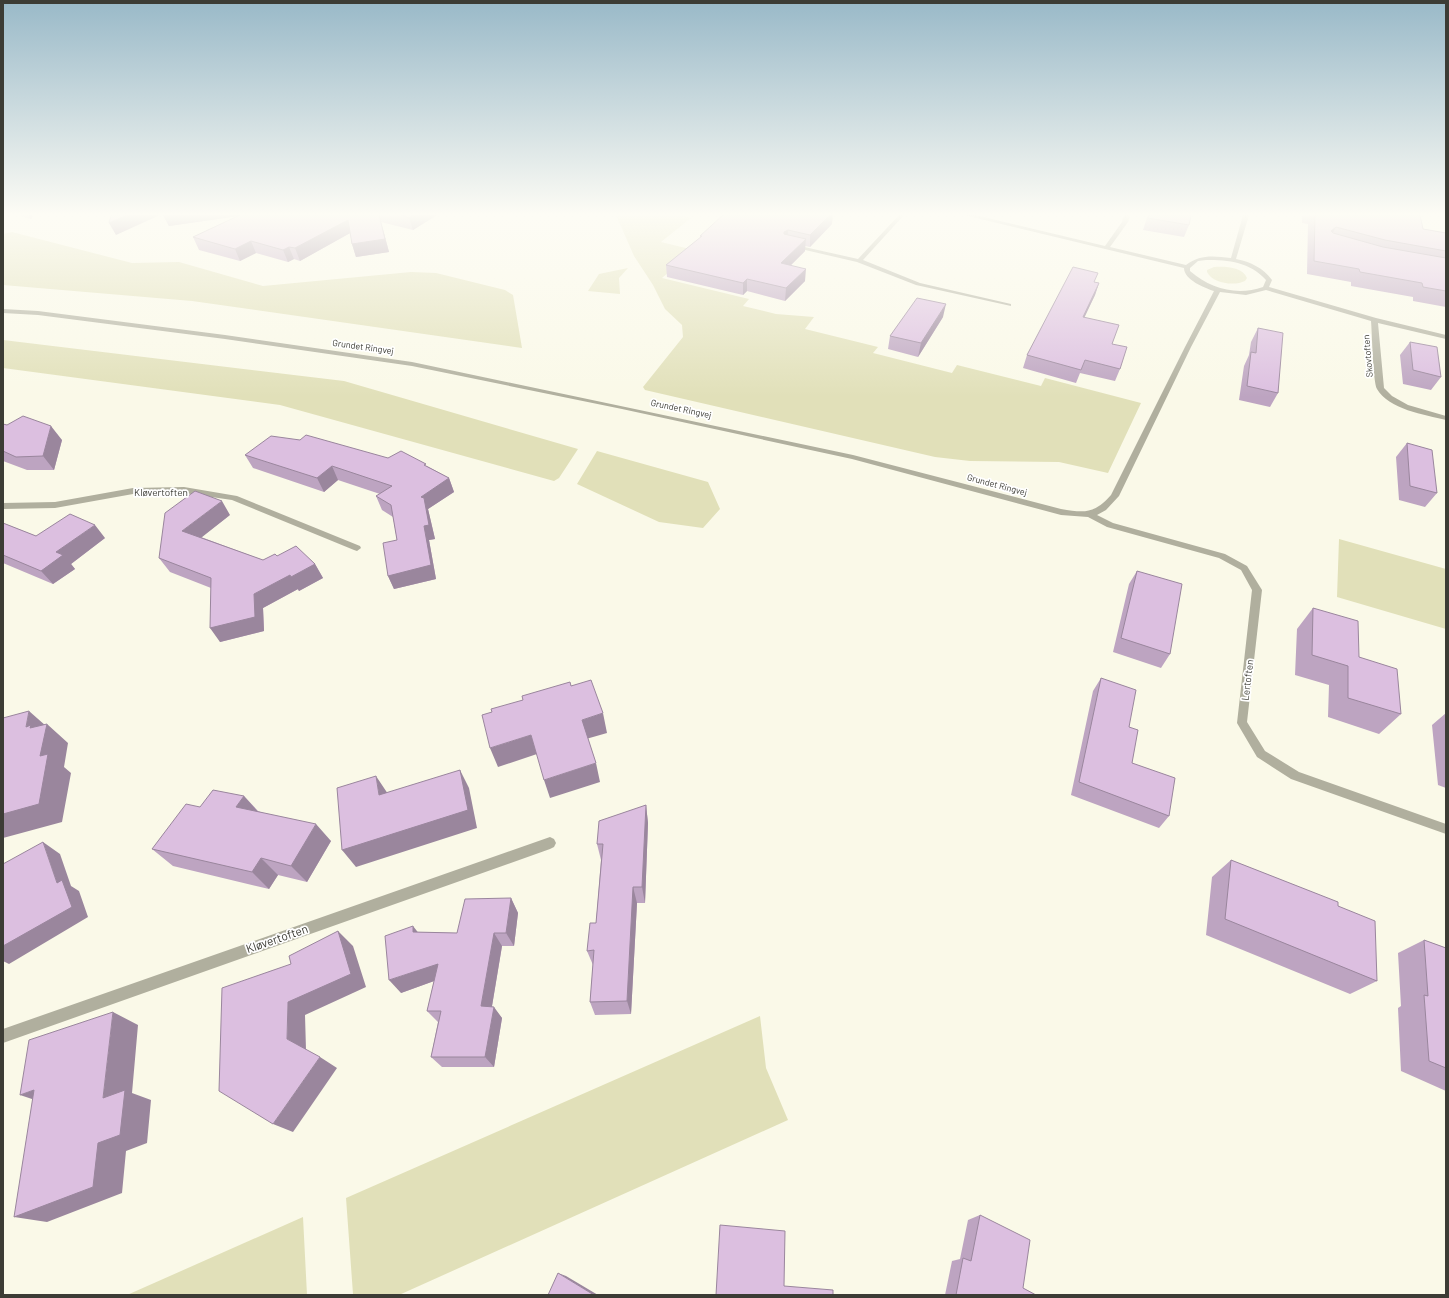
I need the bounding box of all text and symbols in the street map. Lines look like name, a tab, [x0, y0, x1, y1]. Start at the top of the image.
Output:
street label: Skovtoften	[1360, 334, 1375, 378]
street label: Grundet Ringvej	[332, 337, 394, 356]
street label: Grundet Ringvej	[650, 397, 712, 420]
street label: Grundet Ringvej	[966, 471, 1028, 498]
street label: Kløvertoften	[134, 486, 188, 498]
street label: Lertoften	[1239, 659, 1255, 701]
street label: Kløvertoften	[244, 921, 309, 955]

